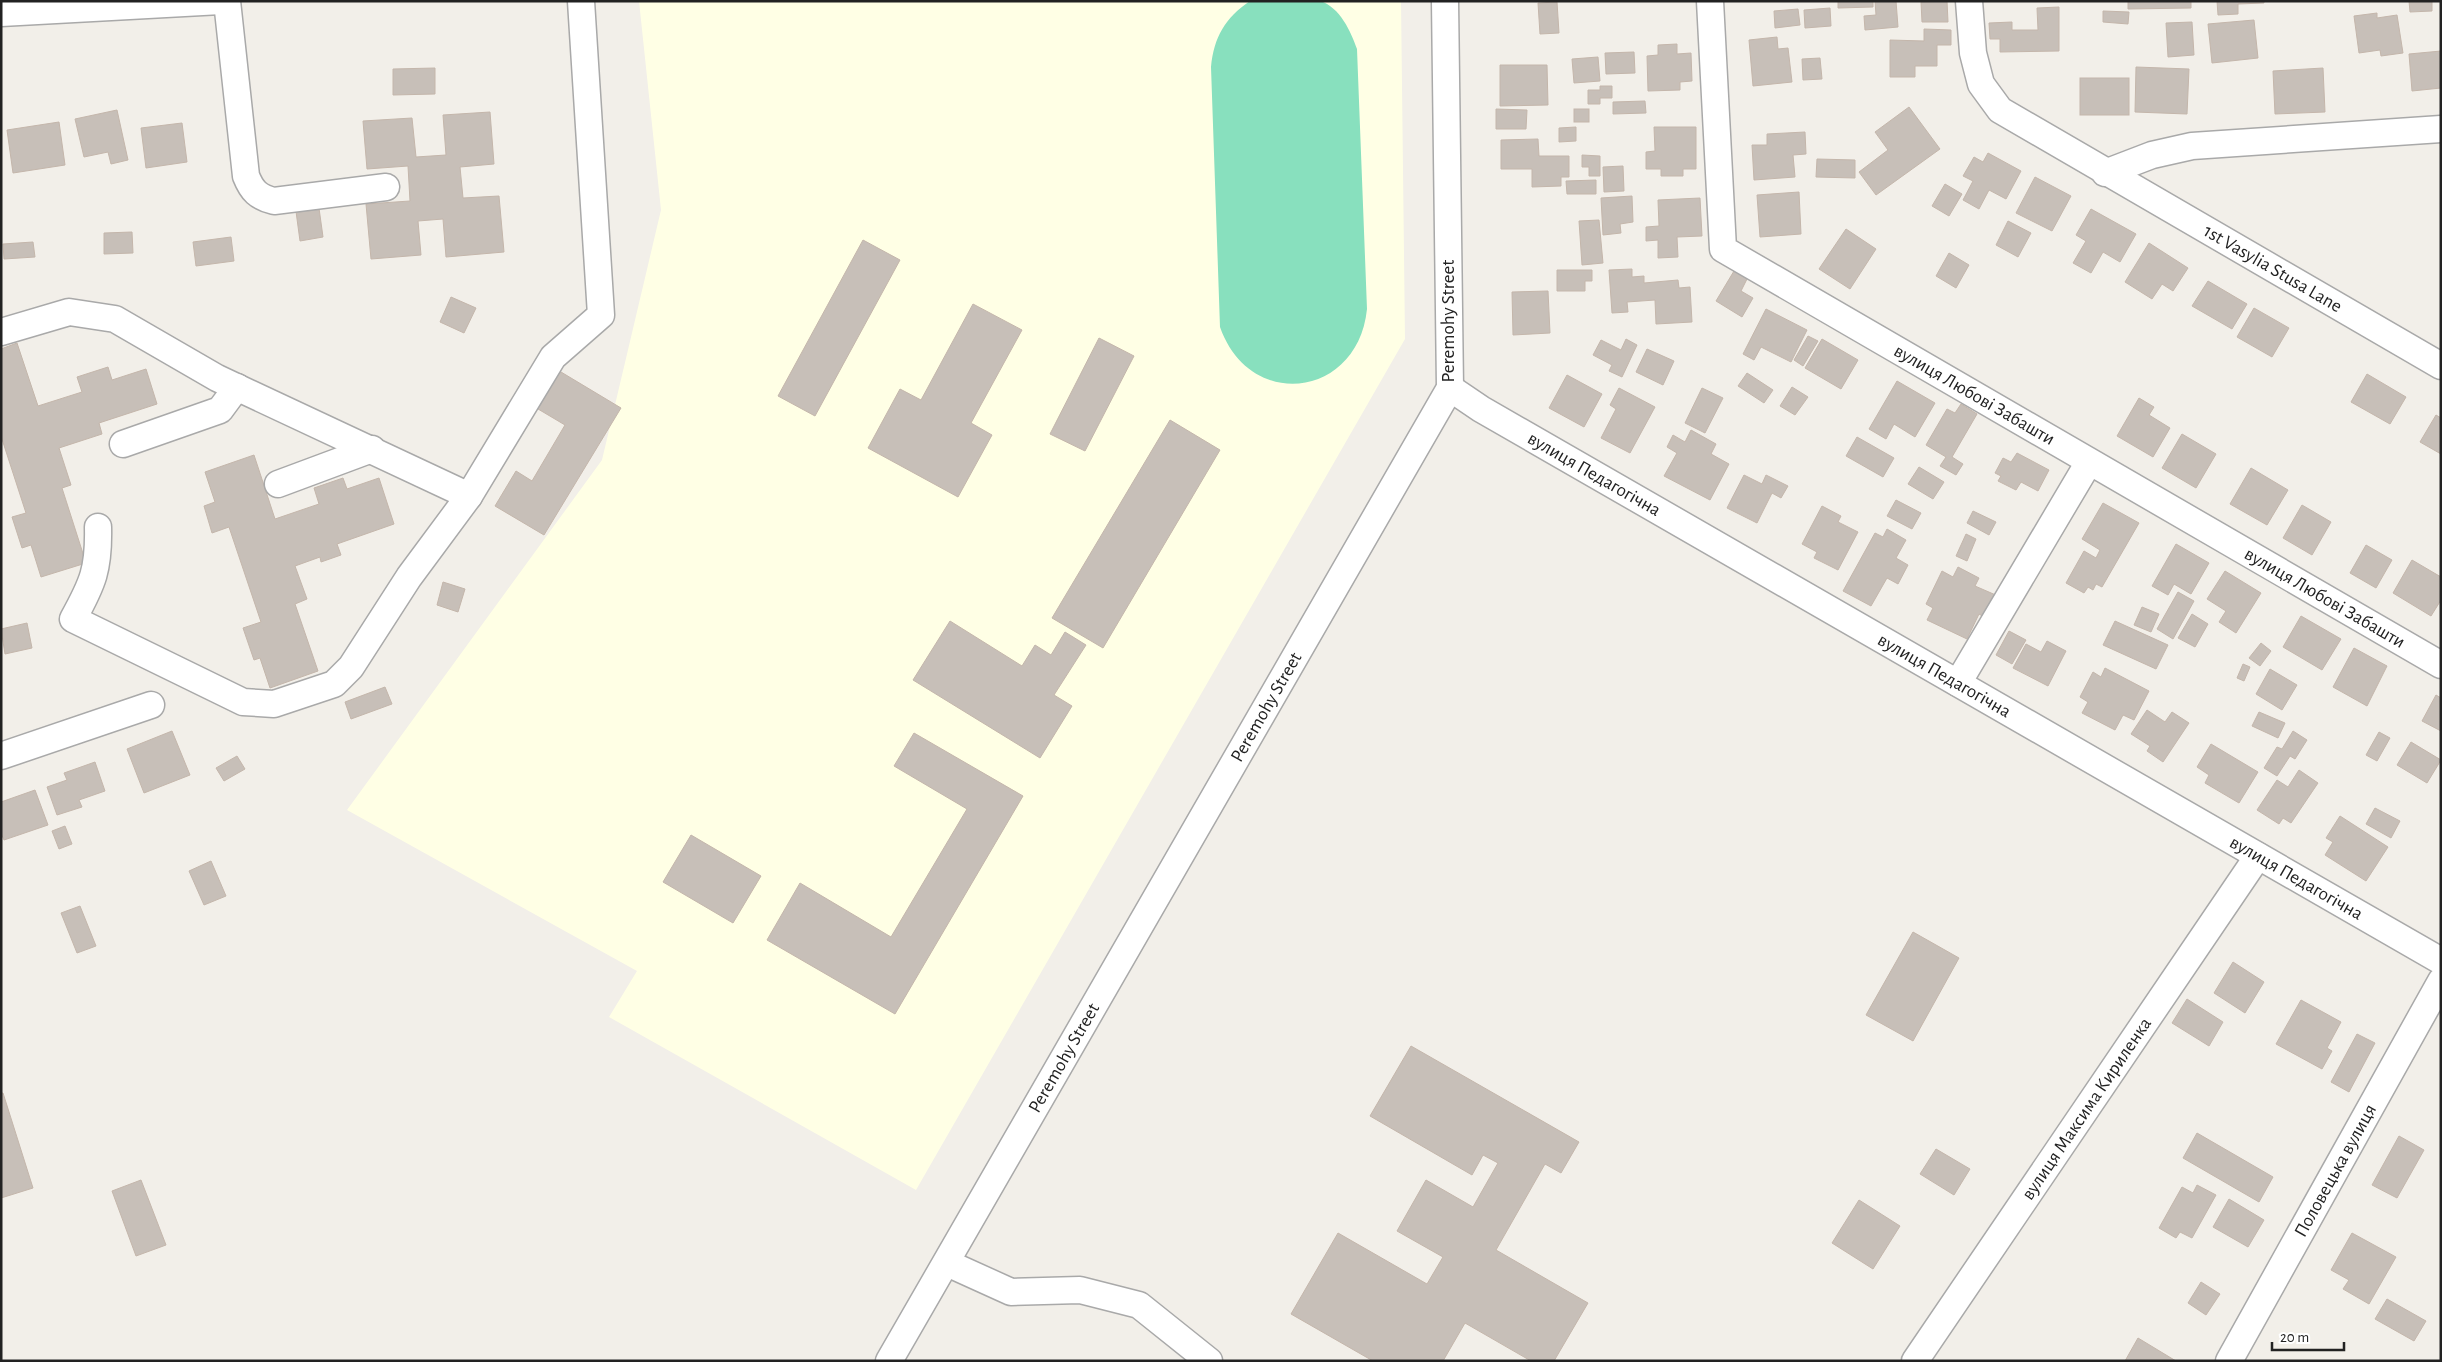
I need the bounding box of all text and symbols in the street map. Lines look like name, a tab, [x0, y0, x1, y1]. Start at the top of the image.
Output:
street label: 1st Vasylia Stusa Lane	[2201, 221, 2345, 316]
street label: Peremohy Street	[1439, 260, 1458, 382]
street label: вулиця Любові Забашти	[1891, 341, 2058, 449]
street label: вулиця Педагогічна	[1524, 428, 1664, 520]
street label: вулиця Любові Забашти	[2241, 544, 2409, 652]
street label: вулиця Педагогічна	[1875, 630, 2014, 721]
street label: Peremohy Street	[1227, 649, 1305, 765]
street label: вулиця Педагогічна	[2227, 832, 2366, 924]
street label: Peremohy Street	[1025, 1000, 1103, 1116]
street label: вулиця Максима Кириленка	[2018, 1014, 2155, 1203]
street label: Половецька вулиця	[2291, 1101, 2380, 1240]
scale bar	[2272, 1320, 2344, 1352]
text: 20 m	[2280, 1330, 2309, 1345]

